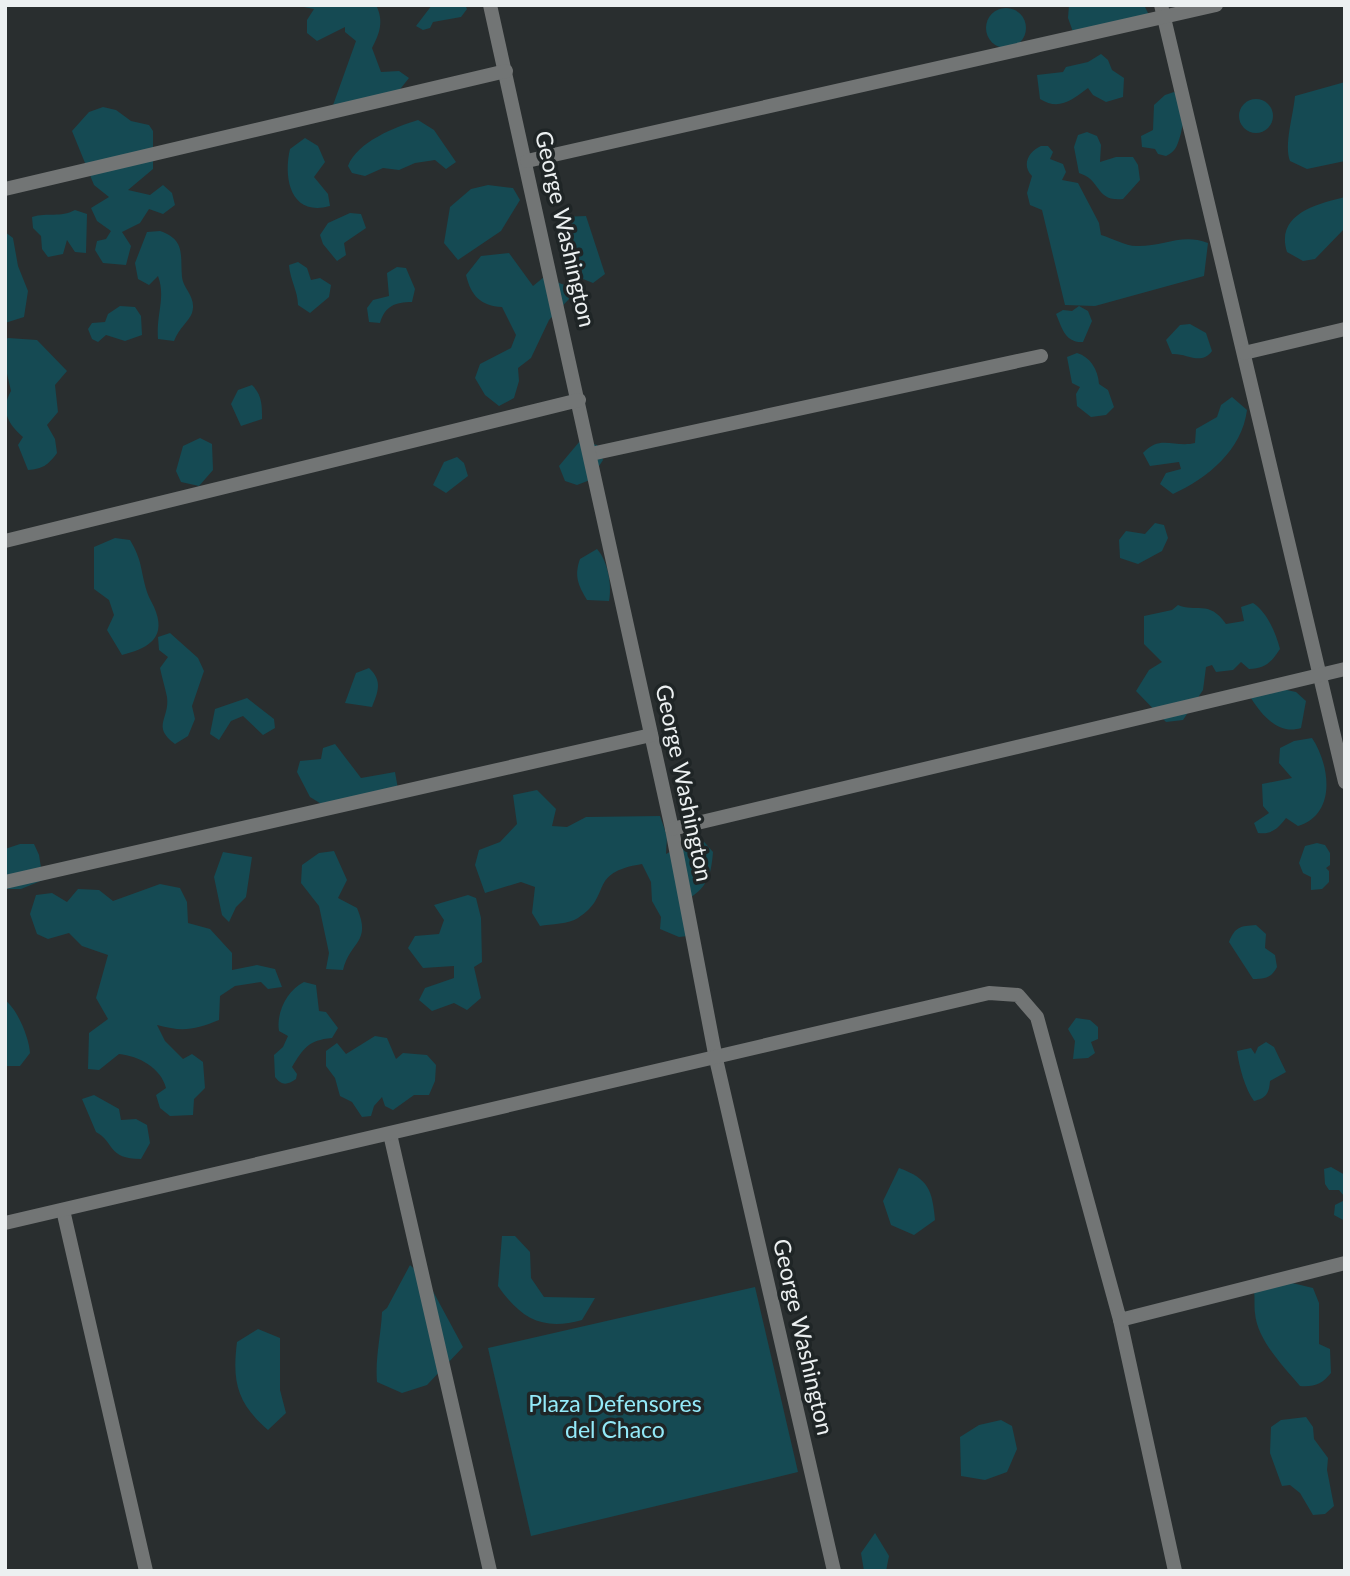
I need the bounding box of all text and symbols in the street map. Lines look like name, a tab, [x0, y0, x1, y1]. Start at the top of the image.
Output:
street label: George Washington	[530, 128, 602, 330]
street label: George Washington	[650, 682, 720, 884]
street label: George Washington	[768, 1236, 840, 1438]
park label: Plaza Defensores del Chaco	[528, 1389, 702, 1443]

